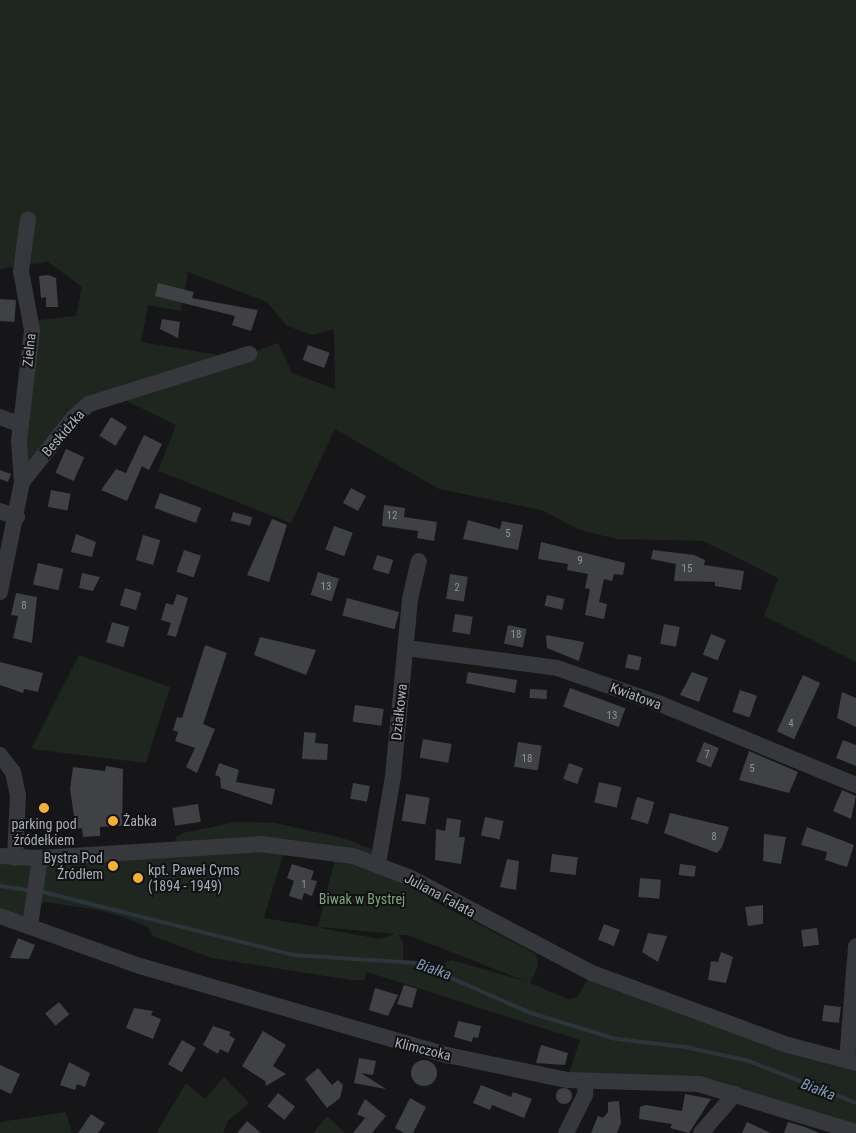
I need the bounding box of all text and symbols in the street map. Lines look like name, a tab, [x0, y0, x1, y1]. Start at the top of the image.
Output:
street label: Zielna	[19, 332, 39, 368]
street label: Beskidzka	[38, 406, 88, 460]
house number: 12	[387, 509, 397, 523]
house number: 5	[505, 527, 511, 541]
house number: 9	[577, 554, 583, 568]
house number: 15	[682, 562, 692, 576]
house number: 13	[321, 580, 331, 594]
house number: 2	[454, 581, 460, 595]
house number: 8	[21, 599, 27, 613]
house number: 18	[511, 628, 521, 642]
street label: Kwiatowa	[608, 679, 664, 713]
street label: Działkowa	[388, 683, 410, 741]
house number: 13	[607, 709, 617, 723]
house number: 4	[788, 717, 794, 731]
house number: 7	[704, 748, 710, 762]
house number: 18	[522, 752, 532, 766]
house number: 5	[749, 762, 755, 776]
marker: parking pod źródełkiem	[38, 802, 50, 814]
place label: Żabka	[123, 813, 157, 829]
marker: Żabka	[107, 815, 119, 827]
place label: parking pod źródełkiem	[11, 816, 77, 849]
house number: 8	[711, 830, 717, 844]
place label: Bystra Pod Źródłem	[43, 850, 103, 882]
marker: Bystra Pod Źródłem	[107, 860, 119, 872]
place label: kpt. Paweł Cyms (1894 - 1949)	[148, 862, 240, 894]
street label: Juliana Fałata	[402, 869, 478, 921]
marker: kpt. Paweł Cyms (1894 - 1949)	[132, 872, 144, 884]
house number: 1	[301, 878, 307, 892]
park label: Biwak w Bystrej	[319, 891, 405, 907]
water label: Białka	[414, 956, 454, 984]
street label: Klimczoka	[393, 1034, 453, 1064]
water label: Białka	[798, 1075, 838, 1105]

